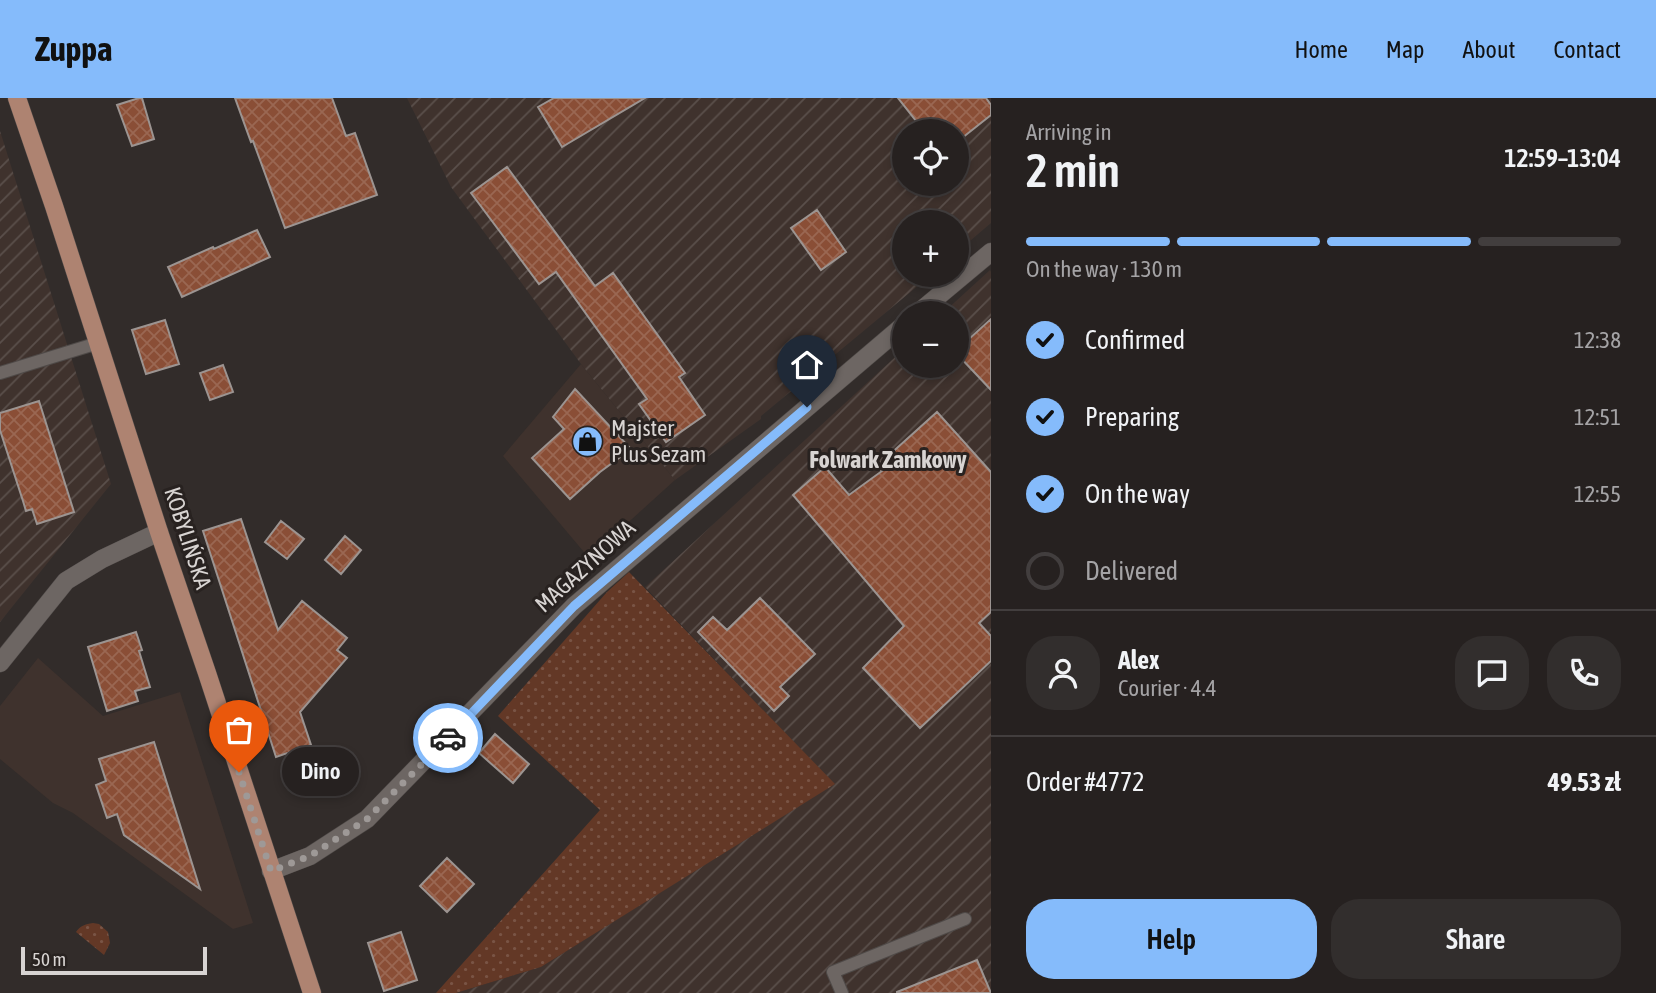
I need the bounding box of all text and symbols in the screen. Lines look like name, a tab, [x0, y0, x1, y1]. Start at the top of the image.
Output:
text: Zuppa	[35, 30, 112, 68]
text: Home	[1294, 36, 1348, 63]
text: Map	[1386, 36, 1424, 63]
text: About	[1462, 36, 1515, 63]
text: Contact	[1553, 36, 1621, 63]
map controls	[892, 119, 969, 378]
button: locate	[892, 119, 969, 196]
text: Arriving in	[1026, 119, 1112, 145]
text: 12:59–13:04	[1504, 143, 1621, 173]
text: 2 min	[1026, 144, 1120, 197]
button: +	[892, 210, 969, 287]
text: On the way · 130 m	[1026, 256, 1182, 282]
button: −	[892, 301, 969, 378]
icon: check	[1026, 321, 1064, 359]
text: Confirmed	[1085, 325, 1185, 355]
text: 12:38	[1574, 327, 1621, 353]
pin	[777, 335, 837, 407]
icon: home	[788, 346, 826, 384]
icon: check	[1026, 398, 1064, 436]
text: Preparing	[1085, 402, 1179, 432]
text: 12:51	[1574, 404, 1621, 430]
place label: Majster Plus Sezam	[611, 415, 706, 467]
shop icon: Majster Plus Sezam	[571, 424, 605, 458]
district label: Folwark Zamkowy	[809, 446, 967, 473]
icon: check	[1026, 475, 1064, 513]
text: On the way	[1085, 479, 1190, 509]
text: 12:55	[1574, 481, 1621, 507]
street label: KOBYLIŃSKA	[159, 484, 217, 593]
street label: MAGAZYNOWA	[530, 514, 641, 617]
text: Delivered	[1085, 556, 1178, 586]
button: person	[1026, 636, 1100, 710]
button: chat	[1455, 636, 1529, 710]
button: phone	[1547, 636, 1621, 710]
text: Alex	[1118, 645, 1159, 675]
text: Courier · 4.4	[1118, 675, 1217, 701]
pin	[209, 700, 269, 772]
courier	[413, 703, 483, 773]
icon: bag	[220, 711, 258, 749]
icon: car	[429, 719, 467, 757]
callout: Dino	[281, 748, 358, 796]
text: Dino	[300, 758, 341, 784]
text: Order #4772	[1026, 767, 1145, 797]
text: 49.53 zł	[1548, 767, 1621, 797]
button: Help	[1026, 899, 1317, 979]
button: Share	[1331, 899, 1621, 979]
scale bar	[21, 944, 206, 976]
text: 50 m	[32, 948, 66, 970]

